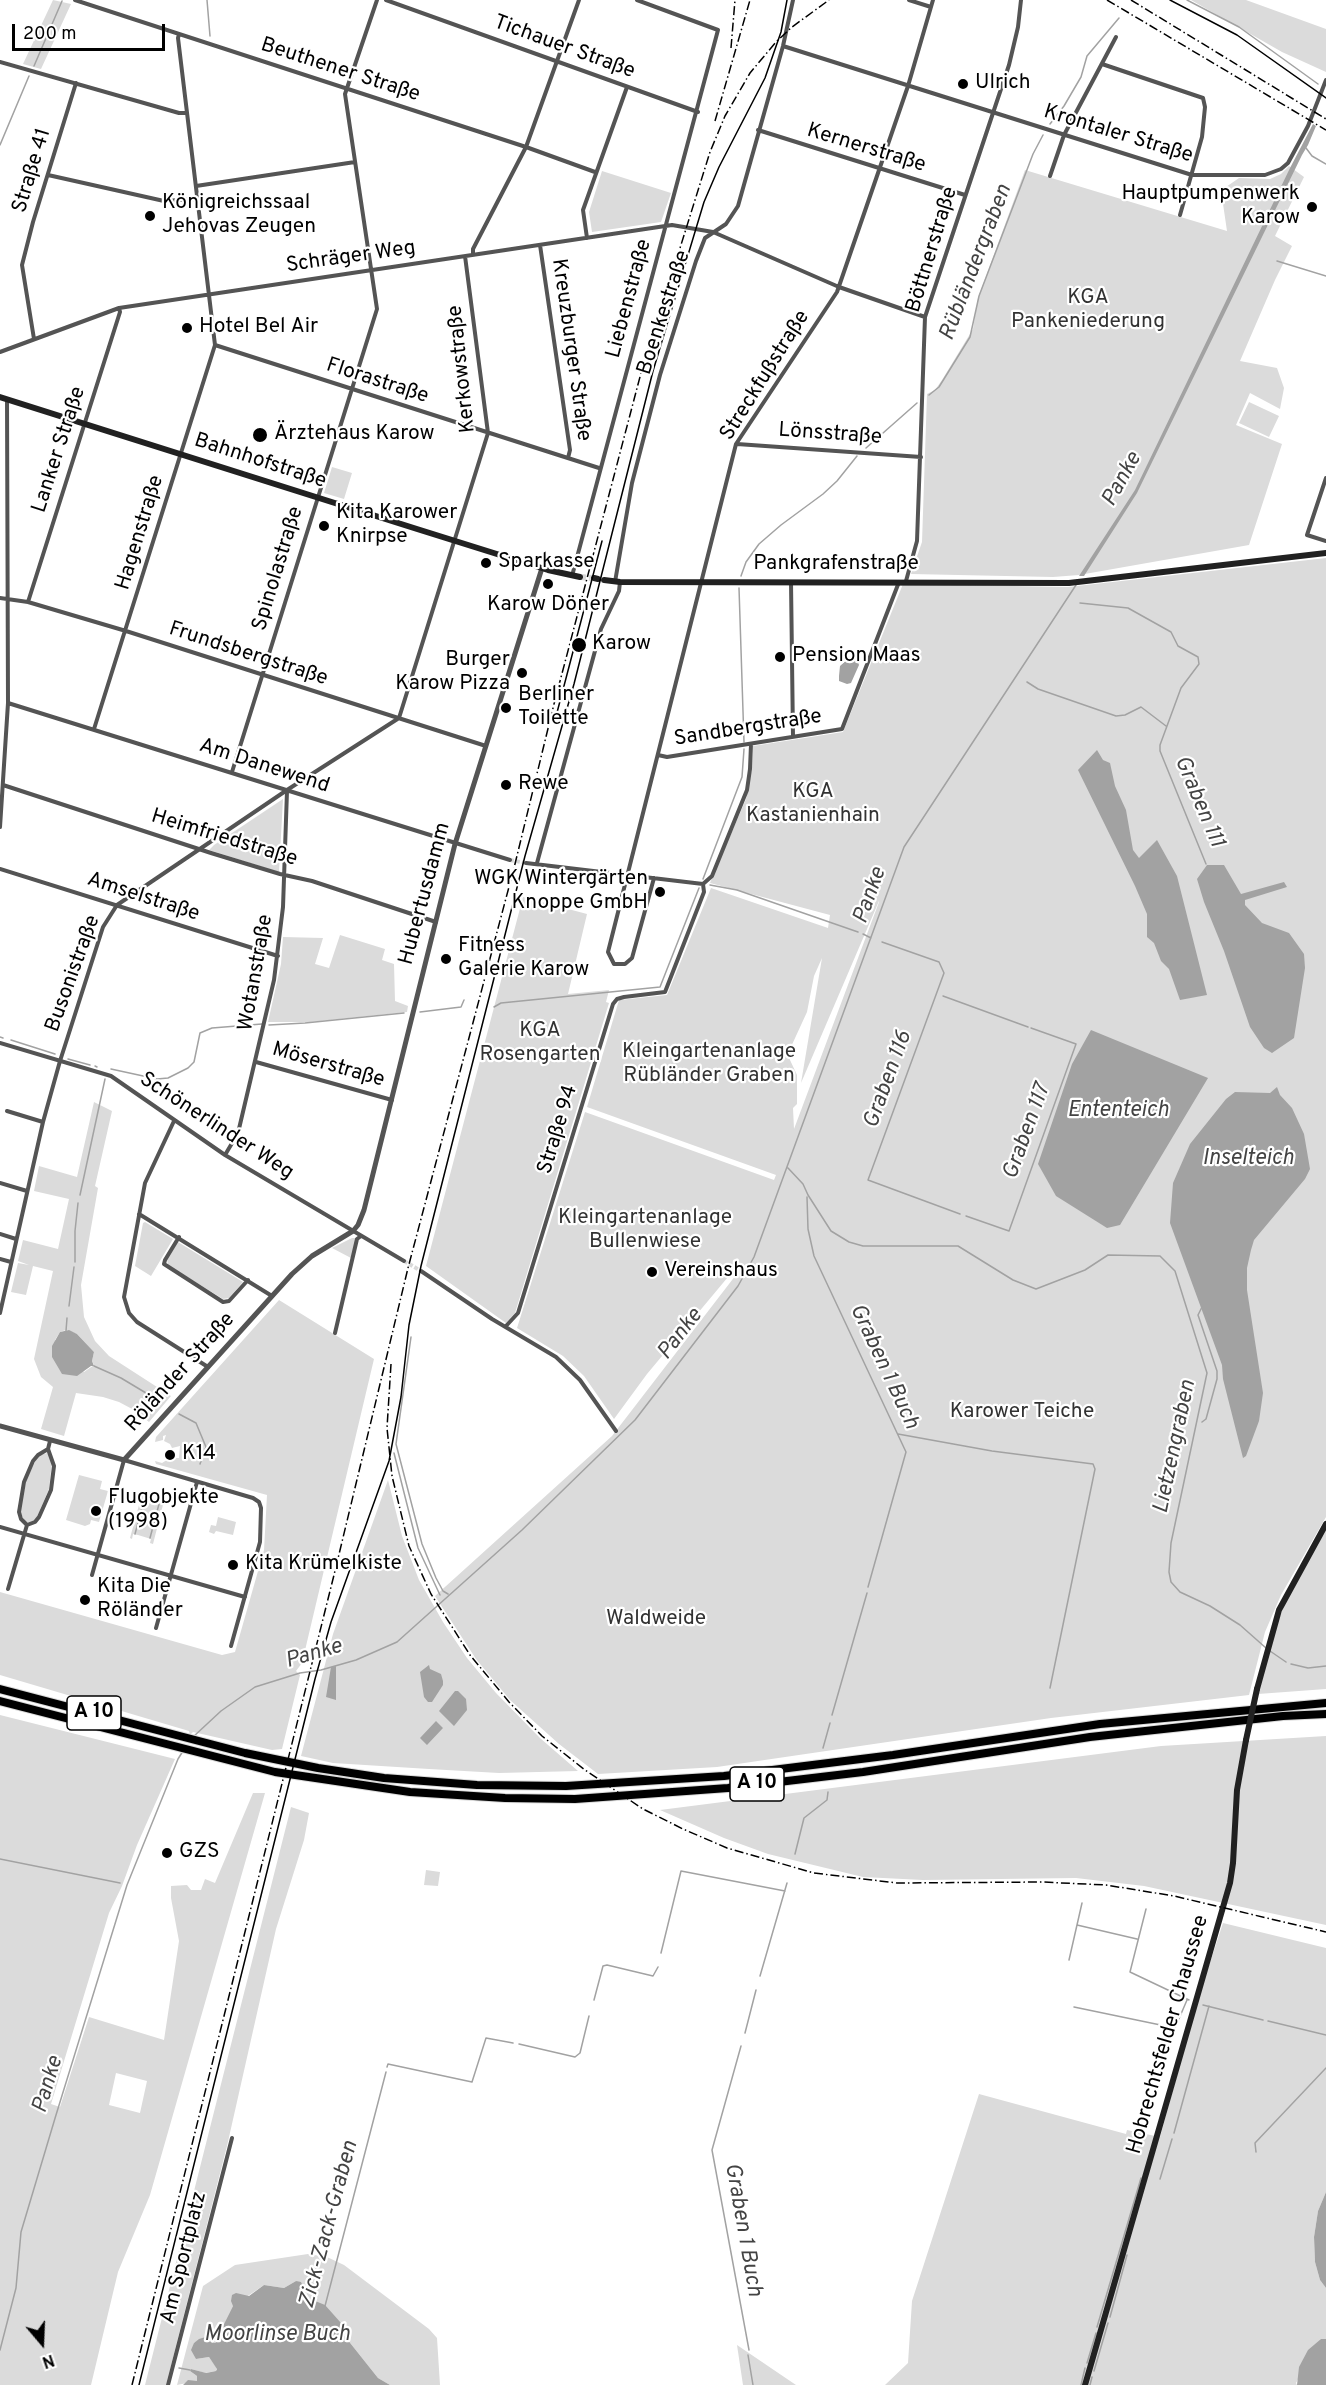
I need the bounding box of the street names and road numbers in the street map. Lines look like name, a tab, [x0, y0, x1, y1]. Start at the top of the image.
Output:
street label: Tichauer Straße	[490, 11, 638, 85]
street label: Beuthener Straße	[257, 33, 423, 109]
street label: Krontaler Straße	[1040, 100, 1196, 170]
street label: Kernerstraße	[804, 119, 928, 179]
street label: Straße 41	[8, 126, 58, 216]
street label: Böttnerstraße	[902, 184, 964, 316]
street label: Schräger Weg	[285, 236, 417, 280]
street label: Liebenstraße	[602, 237, 658, 361]
street label: Boenkestraße	[633, 248, 697, 378]
street label: Kreuzburger Straße	[545, 257, 595, 443]
street label: Kerkowstraße	[444, 304, 482, 434]
street label: Streckfußstraße	[716, 306, 816, 446]
street label: Florastraße	[323, 354, 431, 410]
street label: Lanker Straße	[28, 384, 92, 516]
street label: Lönsstraße	[777, 419, 883, 451]
street label: Bahnhofstraße	[191, 429, 329, 495]
street label: Hagenstraße	[112, 472, 170, 594]
street label: Spinolastraße	[248, 504, 310, 634]
street label: Pankgrafenstraße	[753, 552, 919, 578]
street label: Frundsbergstraße	[165, 617, 331, 693]
street label: Sandbergstraße	[672, 705, 824, 753]
street label: Am Danewend	[196, 734, 332, 800]
street label: Heimfriedstraße	[148, 805, 300, 873]
street label: Hubertusdamm	[395, 820, 457, 968]
street label: Amselstraße	[84, 868, 202, 928]
street label: Busonistraße	[41, 912, 107, 1036]
street label: Wotanstraße	[234, 913, 280, 1033]
street label: Möserstraße	[269, 1038, 387, 1094]
street label: Schönerlinder Weg	[134, 1068, 298, 1186]
street label: Straße 94	[534, 1082, 584, 1178]
street label: Röländer Straße	[121, 1308, 241, 1438]
road number: A 10	[67, 1696, 121, 1730]
road number: A 10	[730, 1767, 784, 1801]
street label: Hobrechtsfelder Chaussee	[1123, 1913, 1215, 2157]
street label: Am Sportplatz	[156, 2189, 214, 2327]

